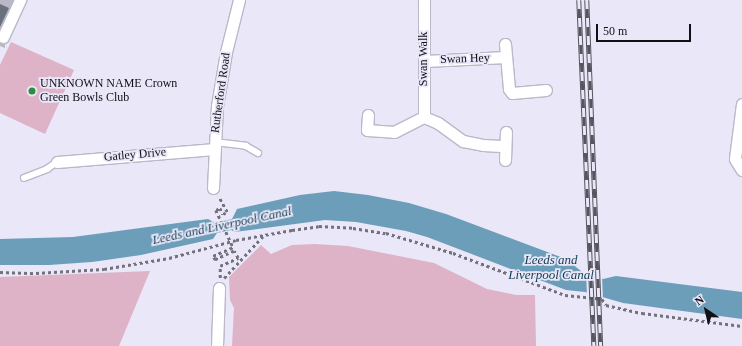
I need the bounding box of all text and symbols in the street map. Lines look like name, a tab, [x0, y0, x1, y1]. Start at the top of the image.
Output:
scale bar	[598, 16, 693, 42]
text: 50 m	[603, 24, 627, 38]
street label: Swan Walk	[417, 32, 431, 86]
street label: Swan Hey	[440, 51, 490, 67]
street label: Rutherford Road	[208, 52, 234, 134]
place label: UNKNOWN NAME Crown Green Bowls Club	[40, 77, 177, 105]
marker: UNKNOWN NAME Crown Green Bowls Club	[27, 86, 37, 96]
street label: Gatley Drive	[103, 145, 167, 165]
water label: Leeds and Liverpool Canal	[151, 204, 293, 248]
water label: Leeds and Liverpool Canal	[508, 253, 594, 284]
north arrow	[686, 290, 726, 330]
text: N	[692, 293, 706, 307]

